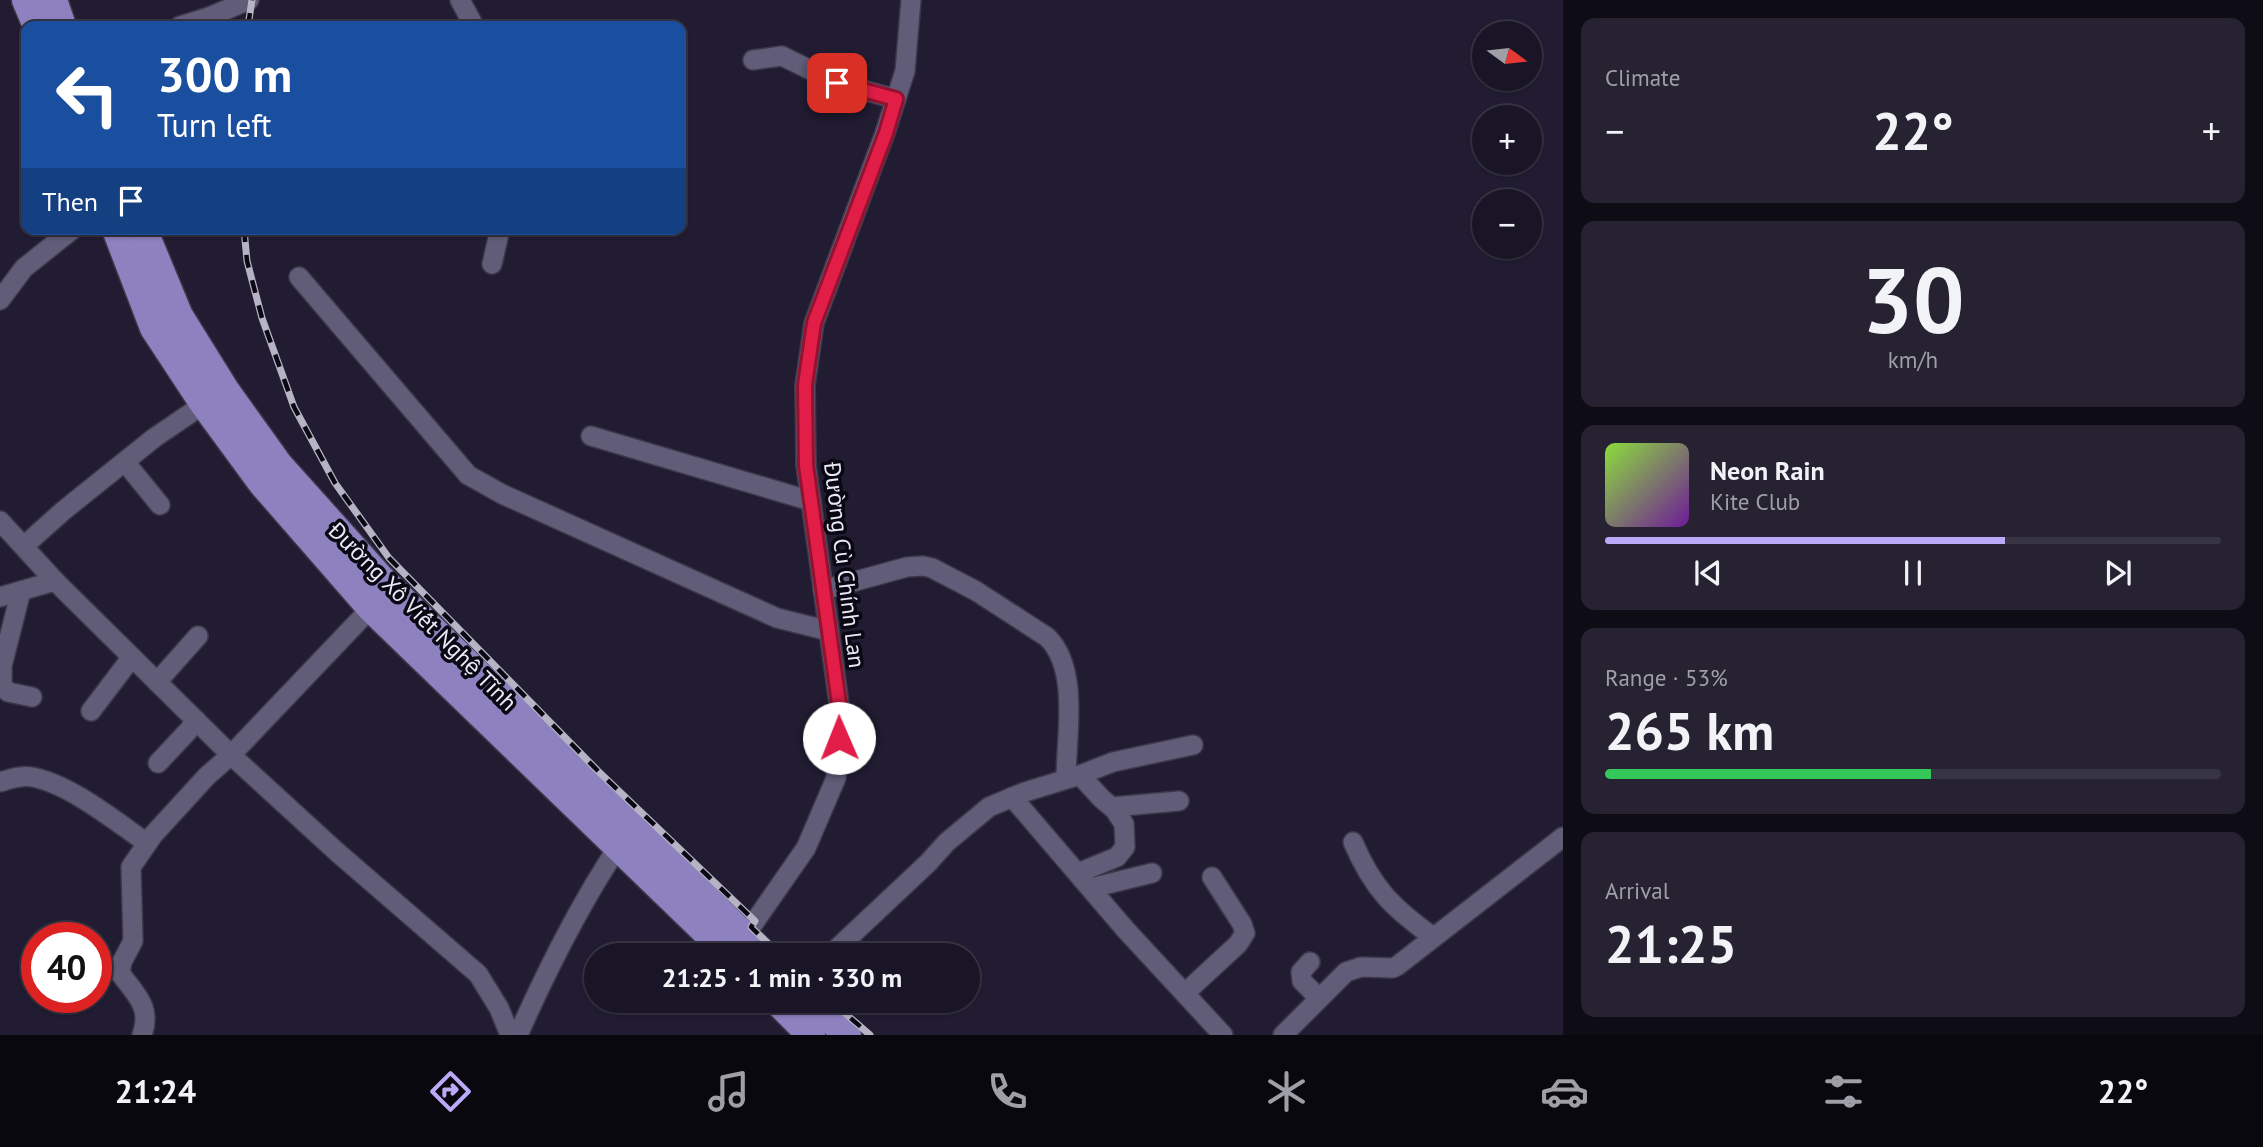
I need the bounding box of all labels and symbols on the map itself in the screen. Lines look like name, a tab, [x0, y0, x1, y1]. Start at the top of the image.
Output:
north arrow	[1472, 21, 1542, 91]
pin	[807, 53, 867, 113]
street label: Đường Cù Chính Lan	[818, 460, 872, 669]
street label: Đường Xô Viết Nghệ Tĩnh	[322, 515, 523, 716]
position arrow	[802, 701, 876, 775]
speed limit sign: 40	[21, 922, 112, 1013]

